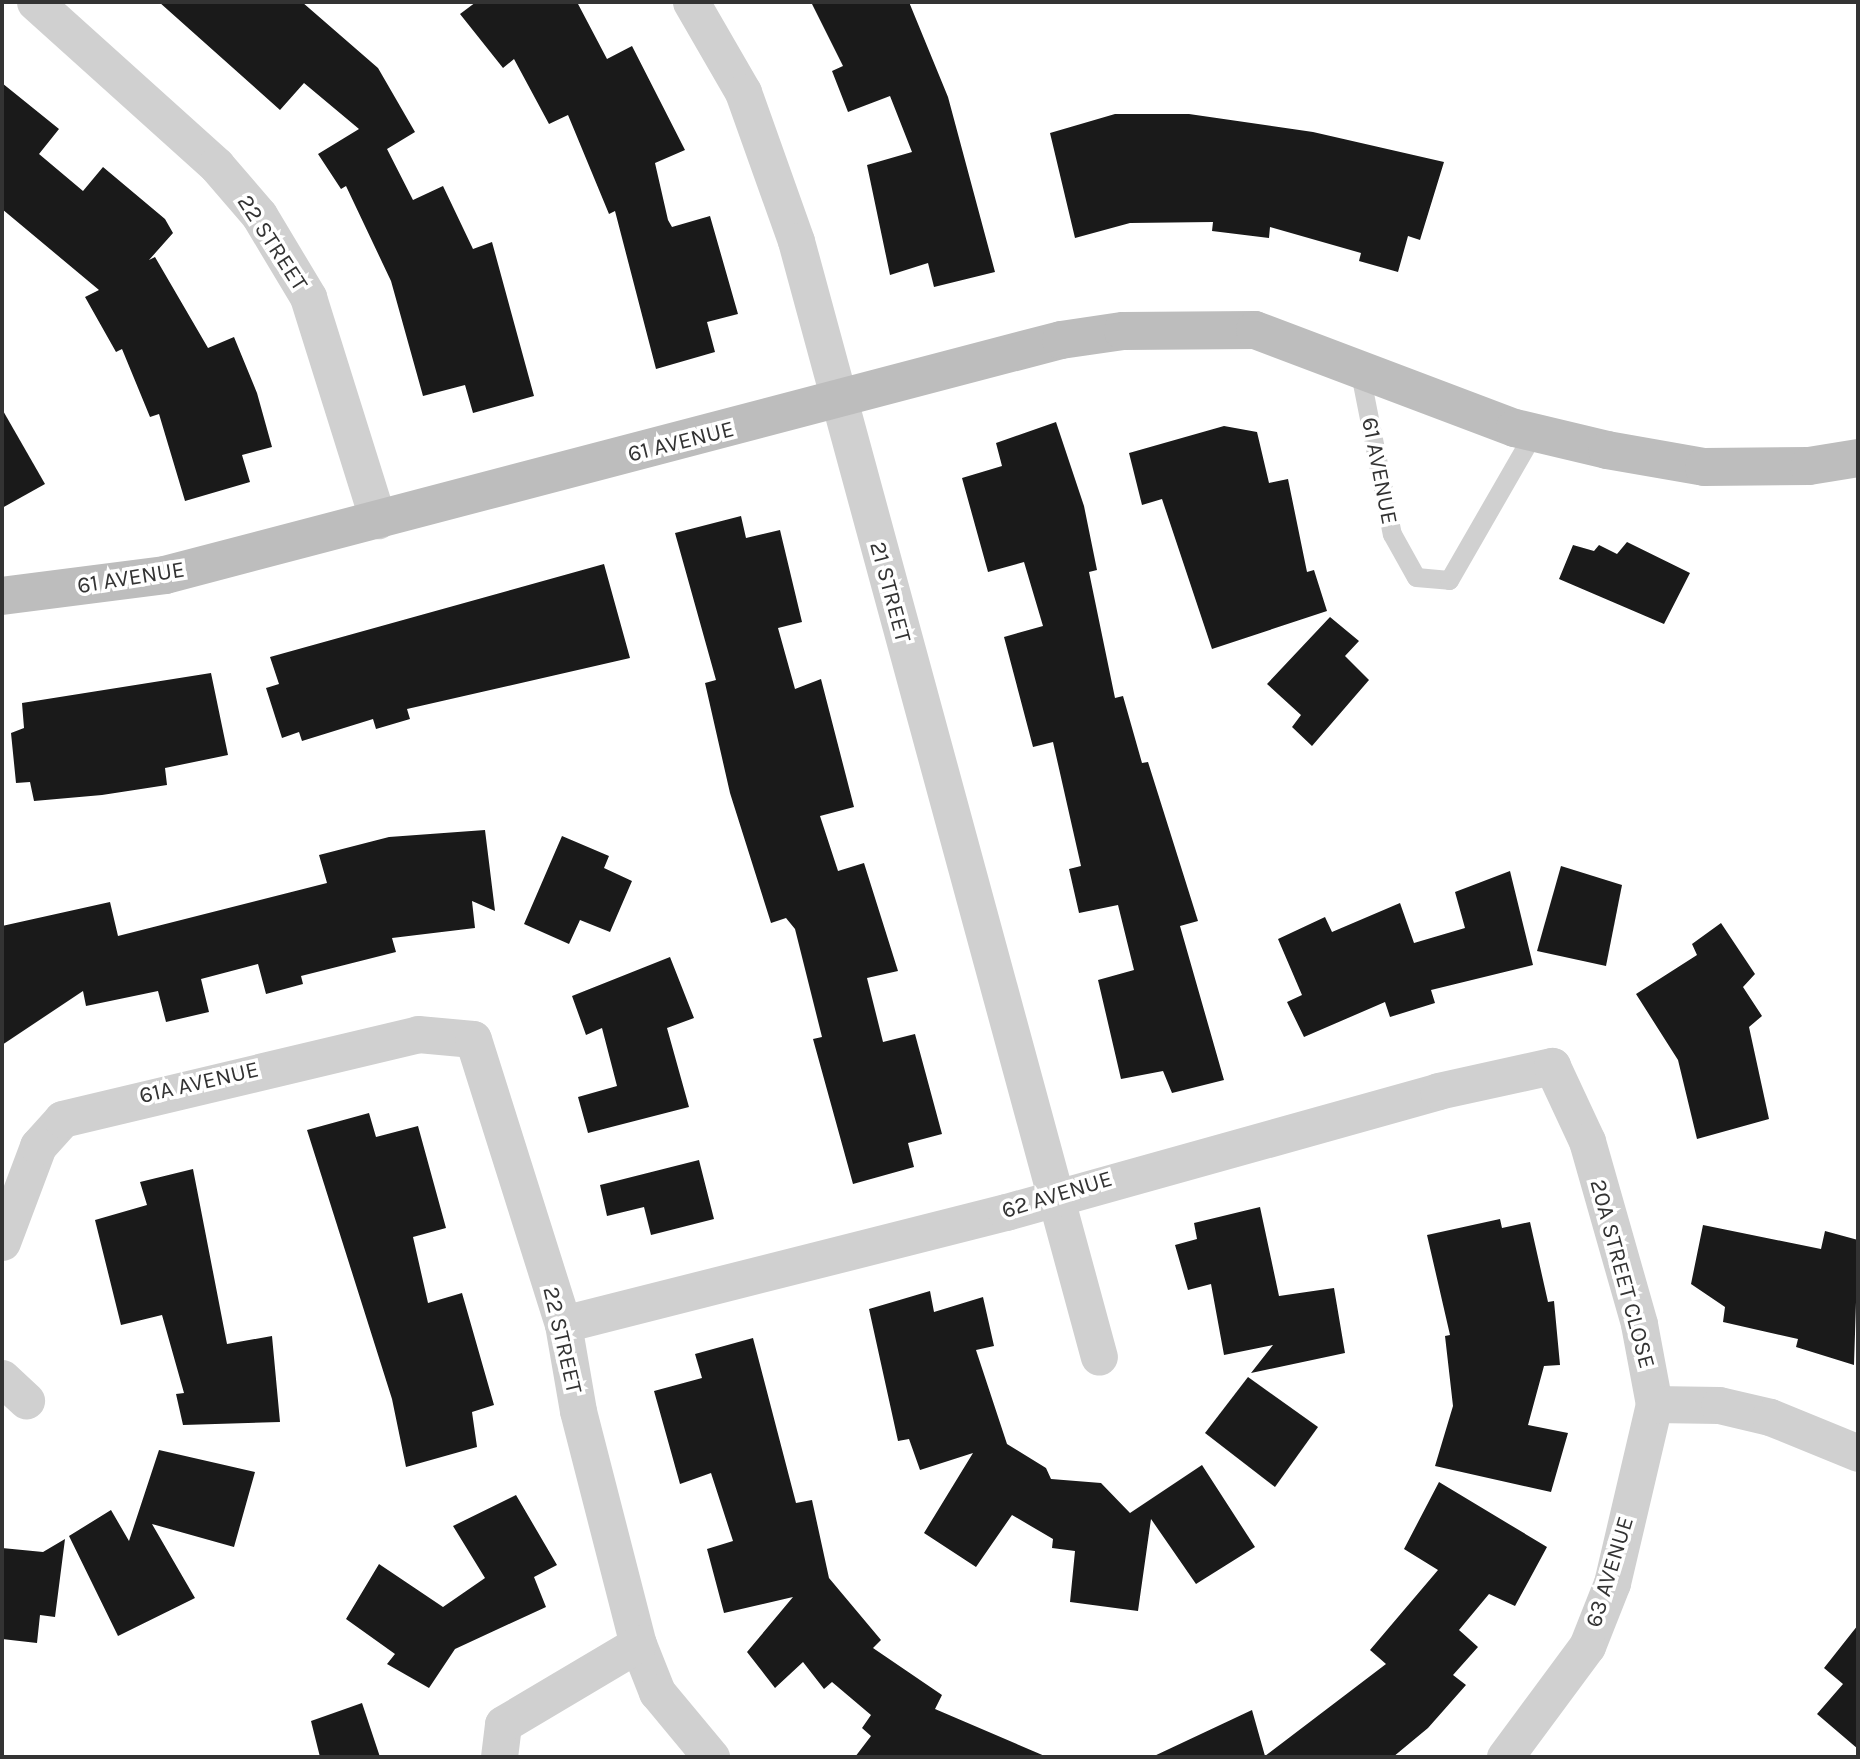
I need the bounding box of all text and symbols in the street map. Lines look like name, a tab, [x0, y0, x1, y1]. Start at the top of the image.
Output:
street label: 22 STREET	[231, 190, 313, 296]
street label: 61 AVENUE	[1355, 415, 1403, 527]
street label: 61 AVENUE	[625, 416, 737, 468]
street label: 21 STREET	[863, 539, 917, 645]
street label: 61 AVENUE	[75, 556, 187, 600]
street label: 61A AVENUE	[137, 1056, 261, 1110]
street label: 62 AVENUE	[998, 1165, 1116, 1225]
street label: 20A STREET CLOSE	[1583, 1176, 1661, 1372]
street label: 22 STREET	[536, 1284, 588, 1396]
street label: 63 AVENUE	[1580, 1513, 1640, 1631]

